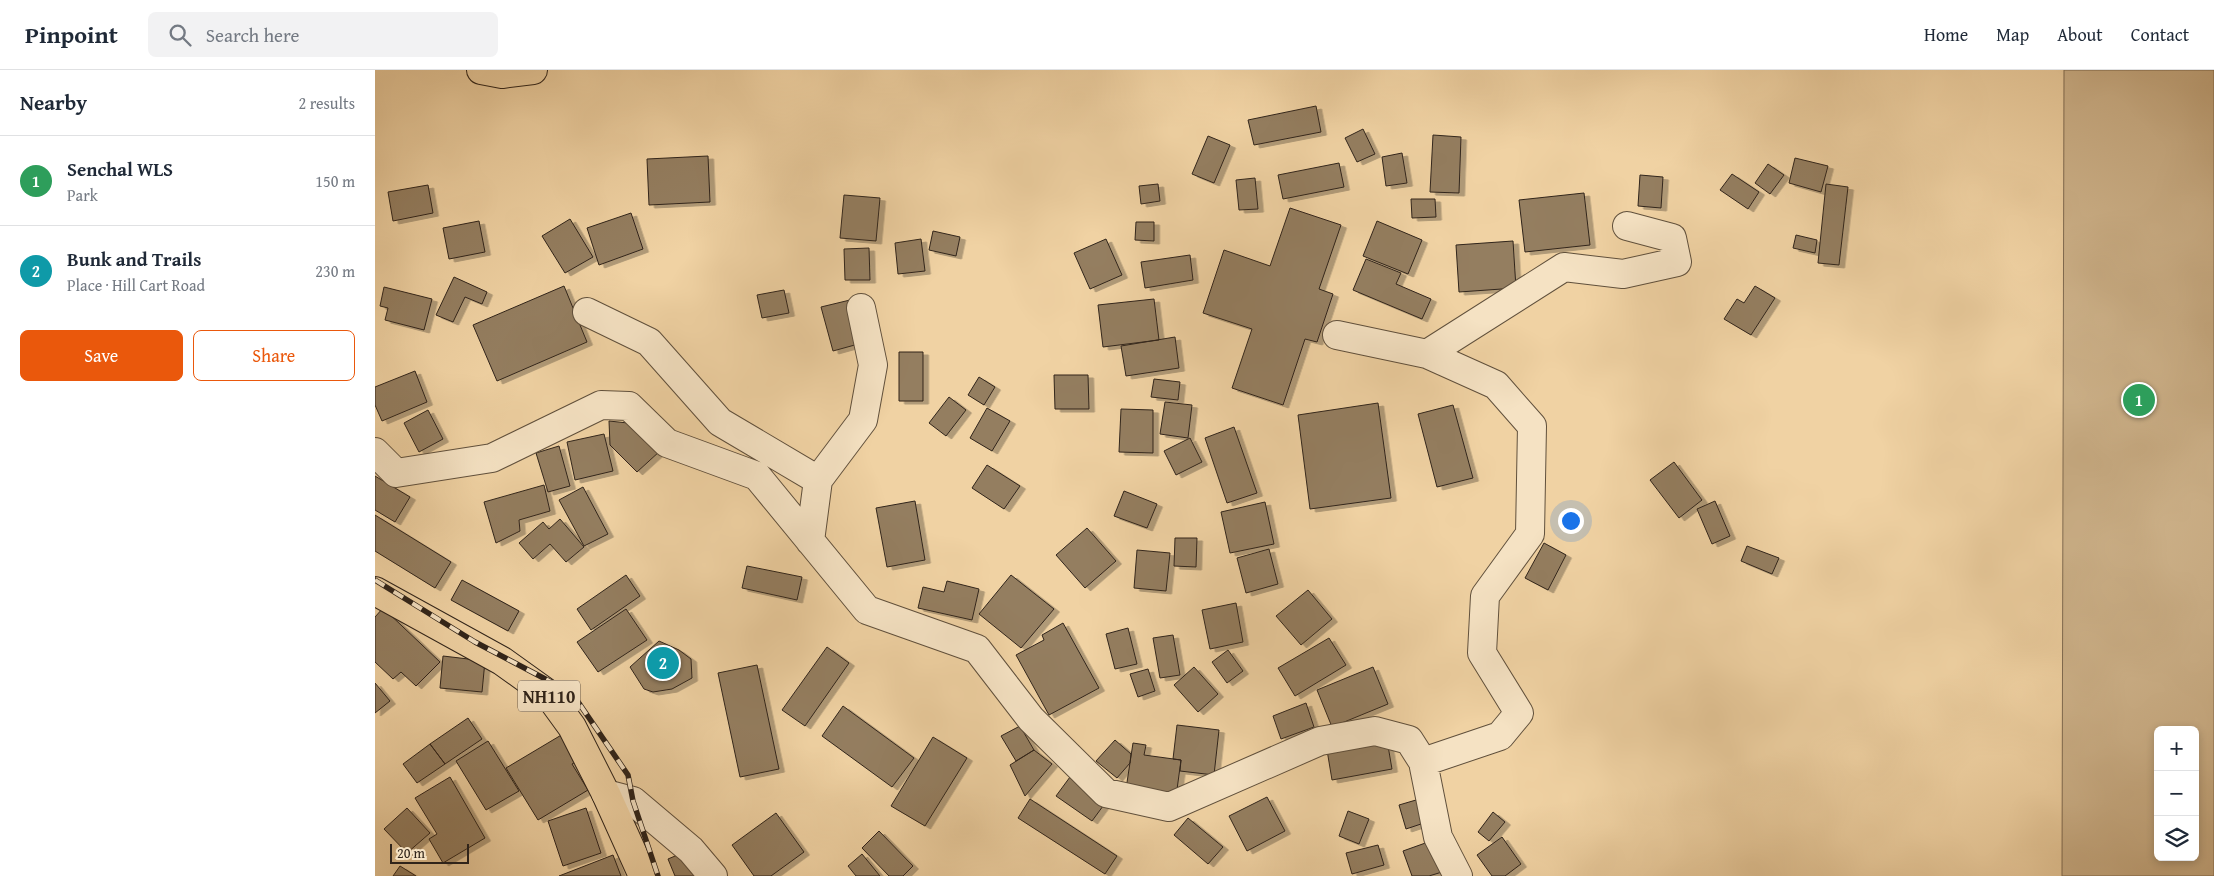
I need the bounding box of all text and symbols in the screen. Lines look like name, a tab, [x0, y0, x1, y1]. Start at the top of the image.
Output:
search box	[148, 12, 498, 57]
text: Pinpoint	[25, 17, 118, 52]
icon: search	[166, 21, 194, 49]
text: Search here	[206, 21, 299, 49]
text: Home	[1924, 21, 1968, 48]
text: Map	[1996, 21, 2029, 48]
text: About	[2057, 21, 2103, 48]
text: Contact	[2131, 21, 2189, 48]
text: Nearby	[20, 87, 87, 118]
text: 2 results	[298, 91, 355, 115]
text: Senchal WLS	[67, 155, 173, 183]
text: 1	[32, 169, 40, 193]
text: 150 m	[315, 169, 355, 193]
text: Park	[67, 183, 98, 207]
text: Bunk and Trails	[67, 245, 201, 273]
text: 2	[32, 259, 40, 283]
text: 230 m	[315, 259, 355, 283]
text: Place · Hill Cart Road	[67, 273, 205, 297]
button: Save	[20, 330, 183, 381]
button: Share	[193, 330, 355, 381]
pin: 1	[2123, 381, 2155, 419]
your location	[1558, 508, 1584, 534]
pin: 2	[647, 644, 679, 682]
road number: NH110	[518, 680, 580, 712]
map controls	[2154, 726, 2199, 861]
button: +	[2154, 726, 2199, 771]
button: −	[2154, 771, 2199, 816]
button: layers	[2154, 816, 2199, 861]
scale bar	[390, 841, 469, 864]
text: 20 m	[397, 843, 425, 863]

